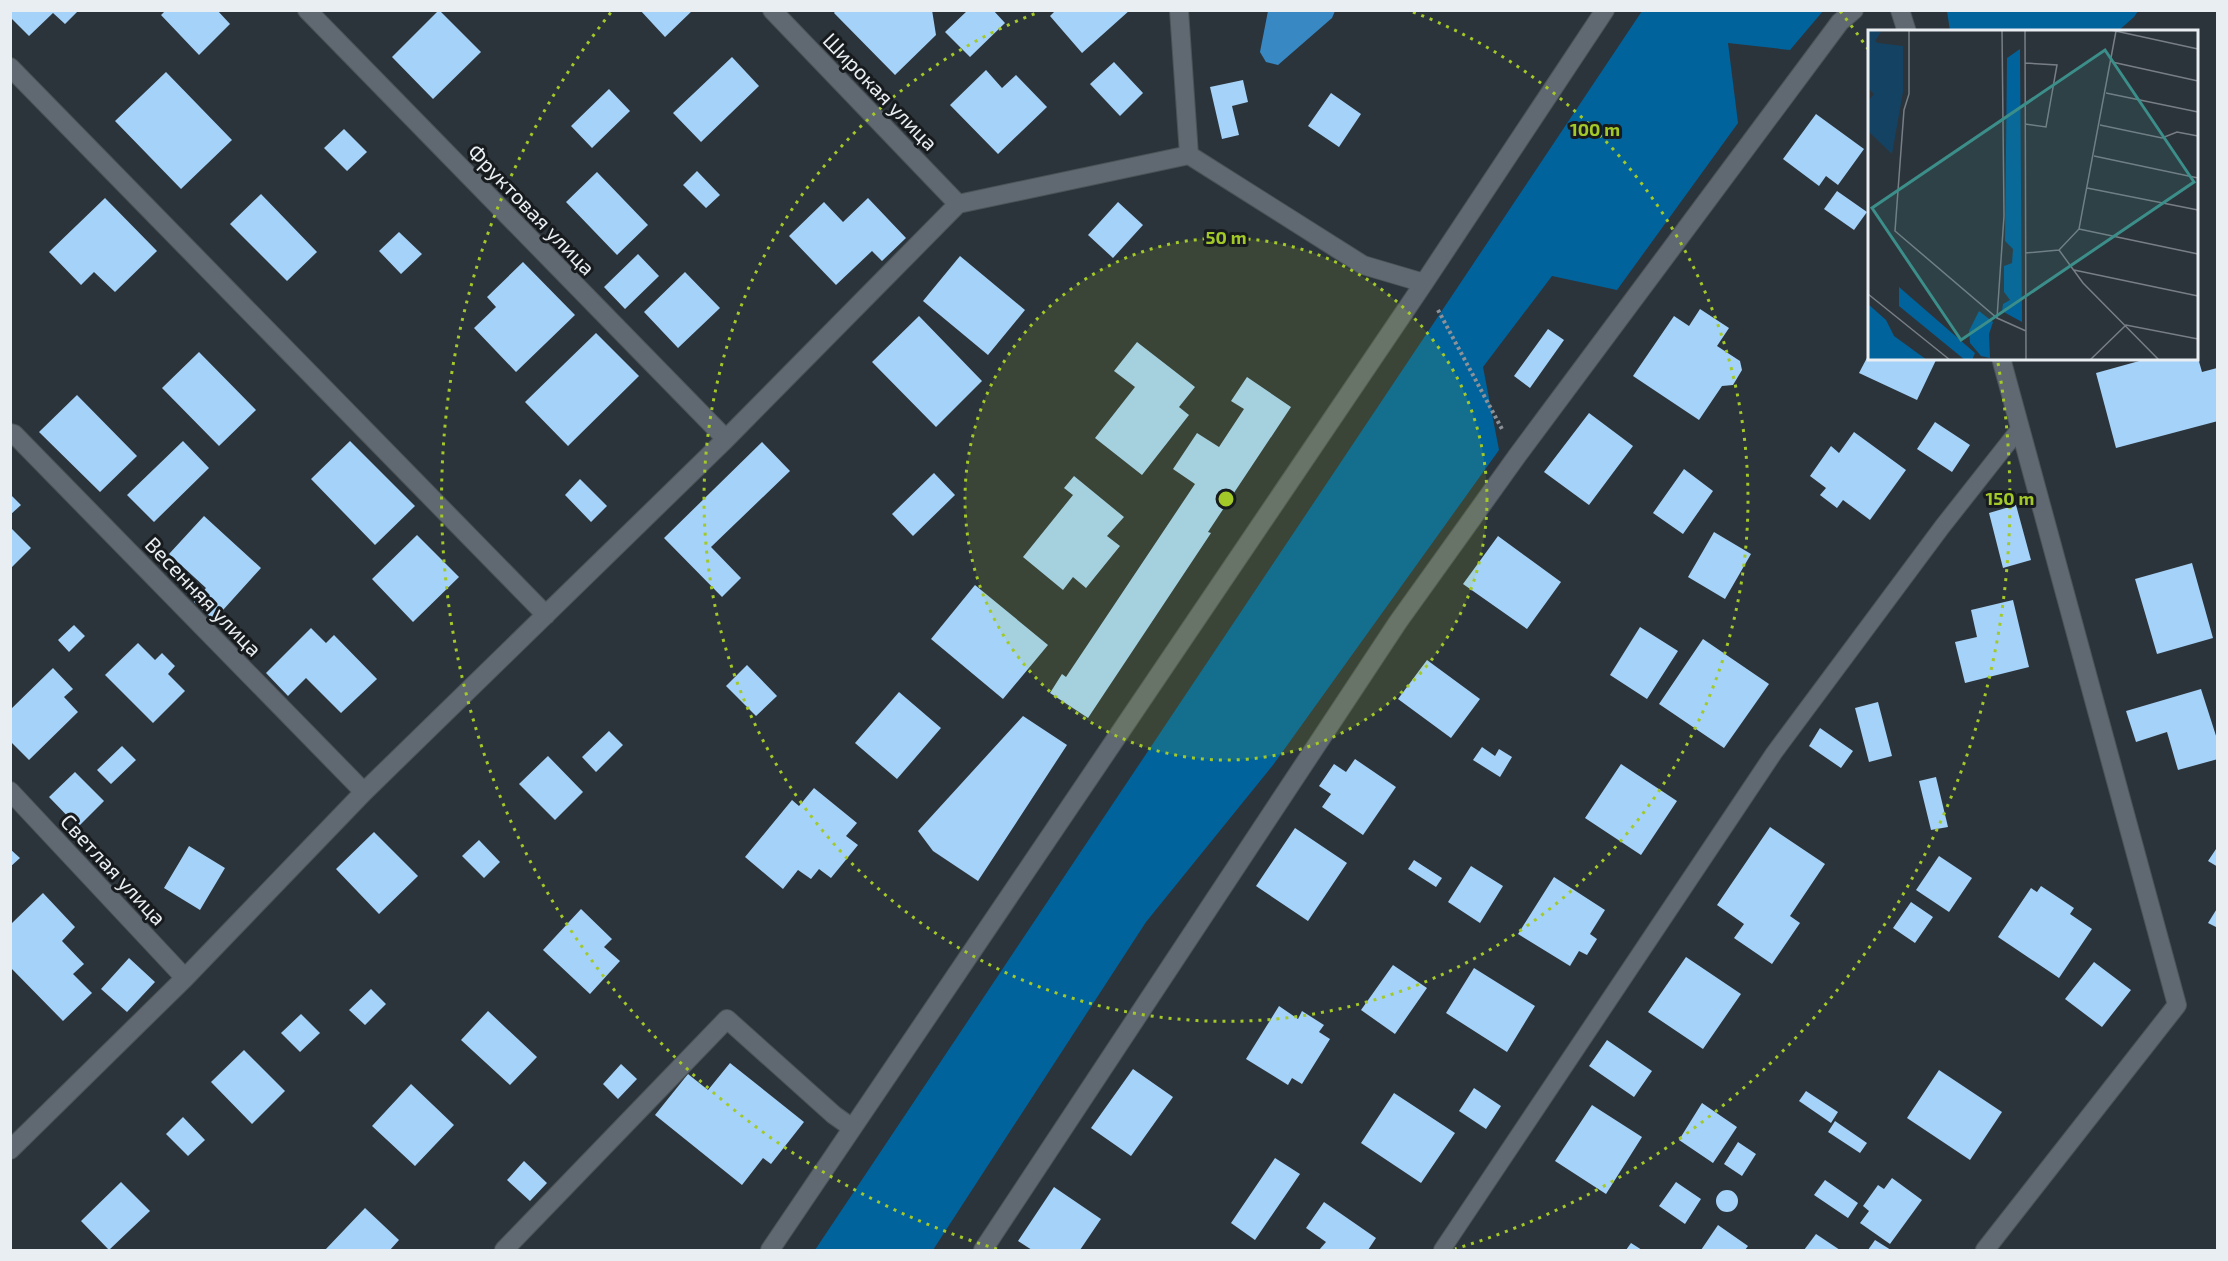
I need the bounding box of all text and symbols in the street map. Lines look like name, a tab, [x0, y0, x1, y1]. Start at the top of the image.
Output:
street label: Широкая улица	[818, 27, 943, 156]
inset map	[1868, 30, 2198, 360]
text: 100 m	[1570, 118, 1620, 140]
street label: Фруктовая улица	[463, 138, 601, 280]
text: 50 m	[1205, 226, 1247, 248]
text: 150 m	[1986, 487, 2034, 509]
centre of rings	[1216, 489, 1236, 509]
street label: Весенняя улица	[140, 531, 267, 662]
street label: Светлая улица	[55, 808, 172, 930]

